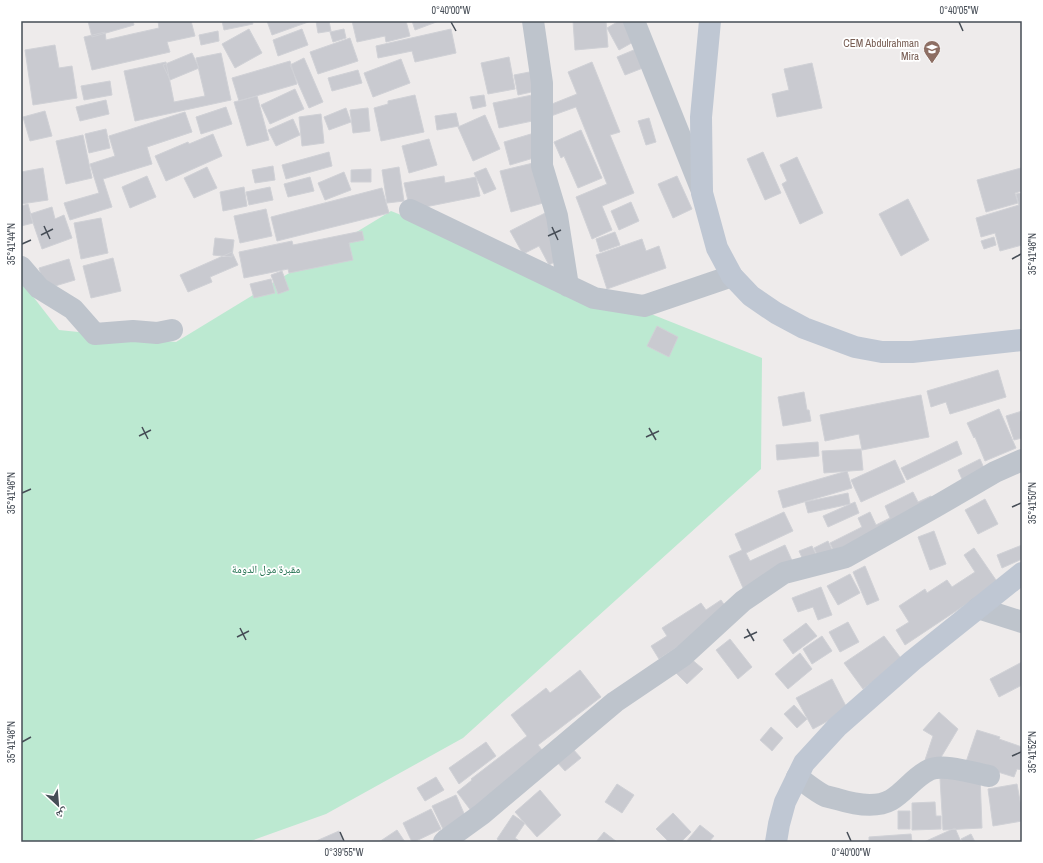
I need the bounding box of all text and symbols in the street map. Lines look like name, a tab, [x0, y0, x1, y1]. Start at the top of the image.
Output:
text: 0°40'00"W	[431, 4, 471, 17]
text: 0°40'05"W	[939, 4, 979, 17]
place label: CEM Abdulrahman Mira	[843, 36, 919, 63]
school or university icon: CEM Abdulrahman Mira	[922, 39, 942, 64]
text: 35°41'44"N	[5, 223, 18, 265]
text: 35°41'48"N	[1026, 233, 1039, 275]
text: 35°41'46"N	[5, 472, 18, 514]
text: 35°41'50"N	[1026, 482, 1039, 524]
park label: مقبرة مول الدومة	[232, 562, 300, 576]
text: 35°41'48"N	[5, 721, 18, 763]
text: 35°41'52"N	[1026, 731, 1039, 773]
north arrow	[38, 785, 78, 825]
text: ش	[53, 804, 71, 823]
text: 0°39'55"W	[324, 846, 364, 859]
text: 0°40'00"W	[831, 846, 871, 859]

